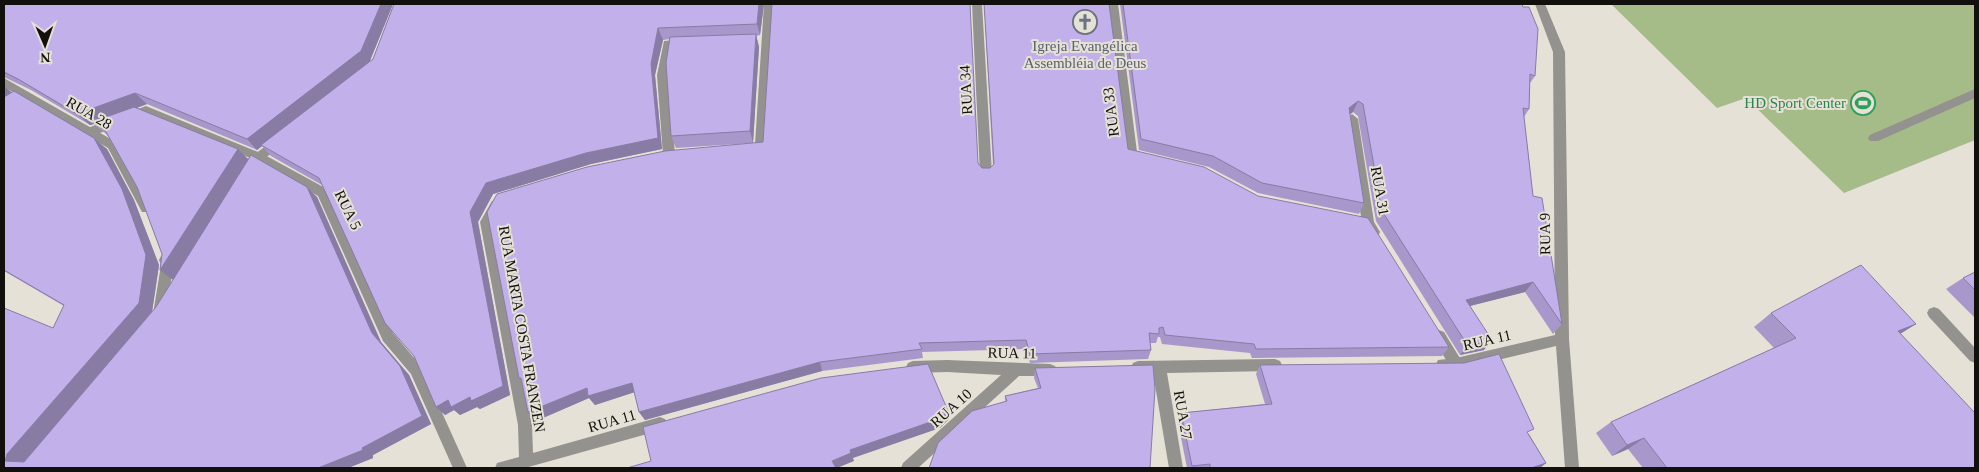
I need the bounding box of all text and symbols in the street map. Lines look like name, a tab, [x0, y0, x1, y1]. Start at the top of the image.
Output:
church icon: Igreja Evangélica Assembléia de Deus	[1072, 9, 1098, 35]
north arrow	[20, 20, 70, 70]
place label: Igreja Evangélica Assembléia de Deus	[1024, 38, 1146, 71]
text: N	[40, 50, 51, 65]
street label: RUA 34	[957, 64, 975, 115]
street label: RUA 33	[1100, 86, 1122, 138]
sports icon: HD Sport Center	[1850, 90, 1876, 116]
street label: RUA 28	[64, 94, 114, 132]
place label: HD Sport Center	[1744, 95, 1846, 111]
street label: RUA 31	[1368, 165, 1392, 217]
street label: RUA 5	[332, 188, 364, 232]
street label: RUA 9	[1537, 213, 1553, 255]
street label: RUA MARTA COSTA FRANZEN	[496, 224, 548, 434]
street label: RUA 11	[1461, 327, 1513, 353]
street label: RUA 11	[987, 345, 1037, 361]
street label: RUA 10	[927, 385, 975, 431]
street label: RUA 27	[1171, 389, 1195, 441]
street label: RUA 11	[586, 407, 638, 435]

